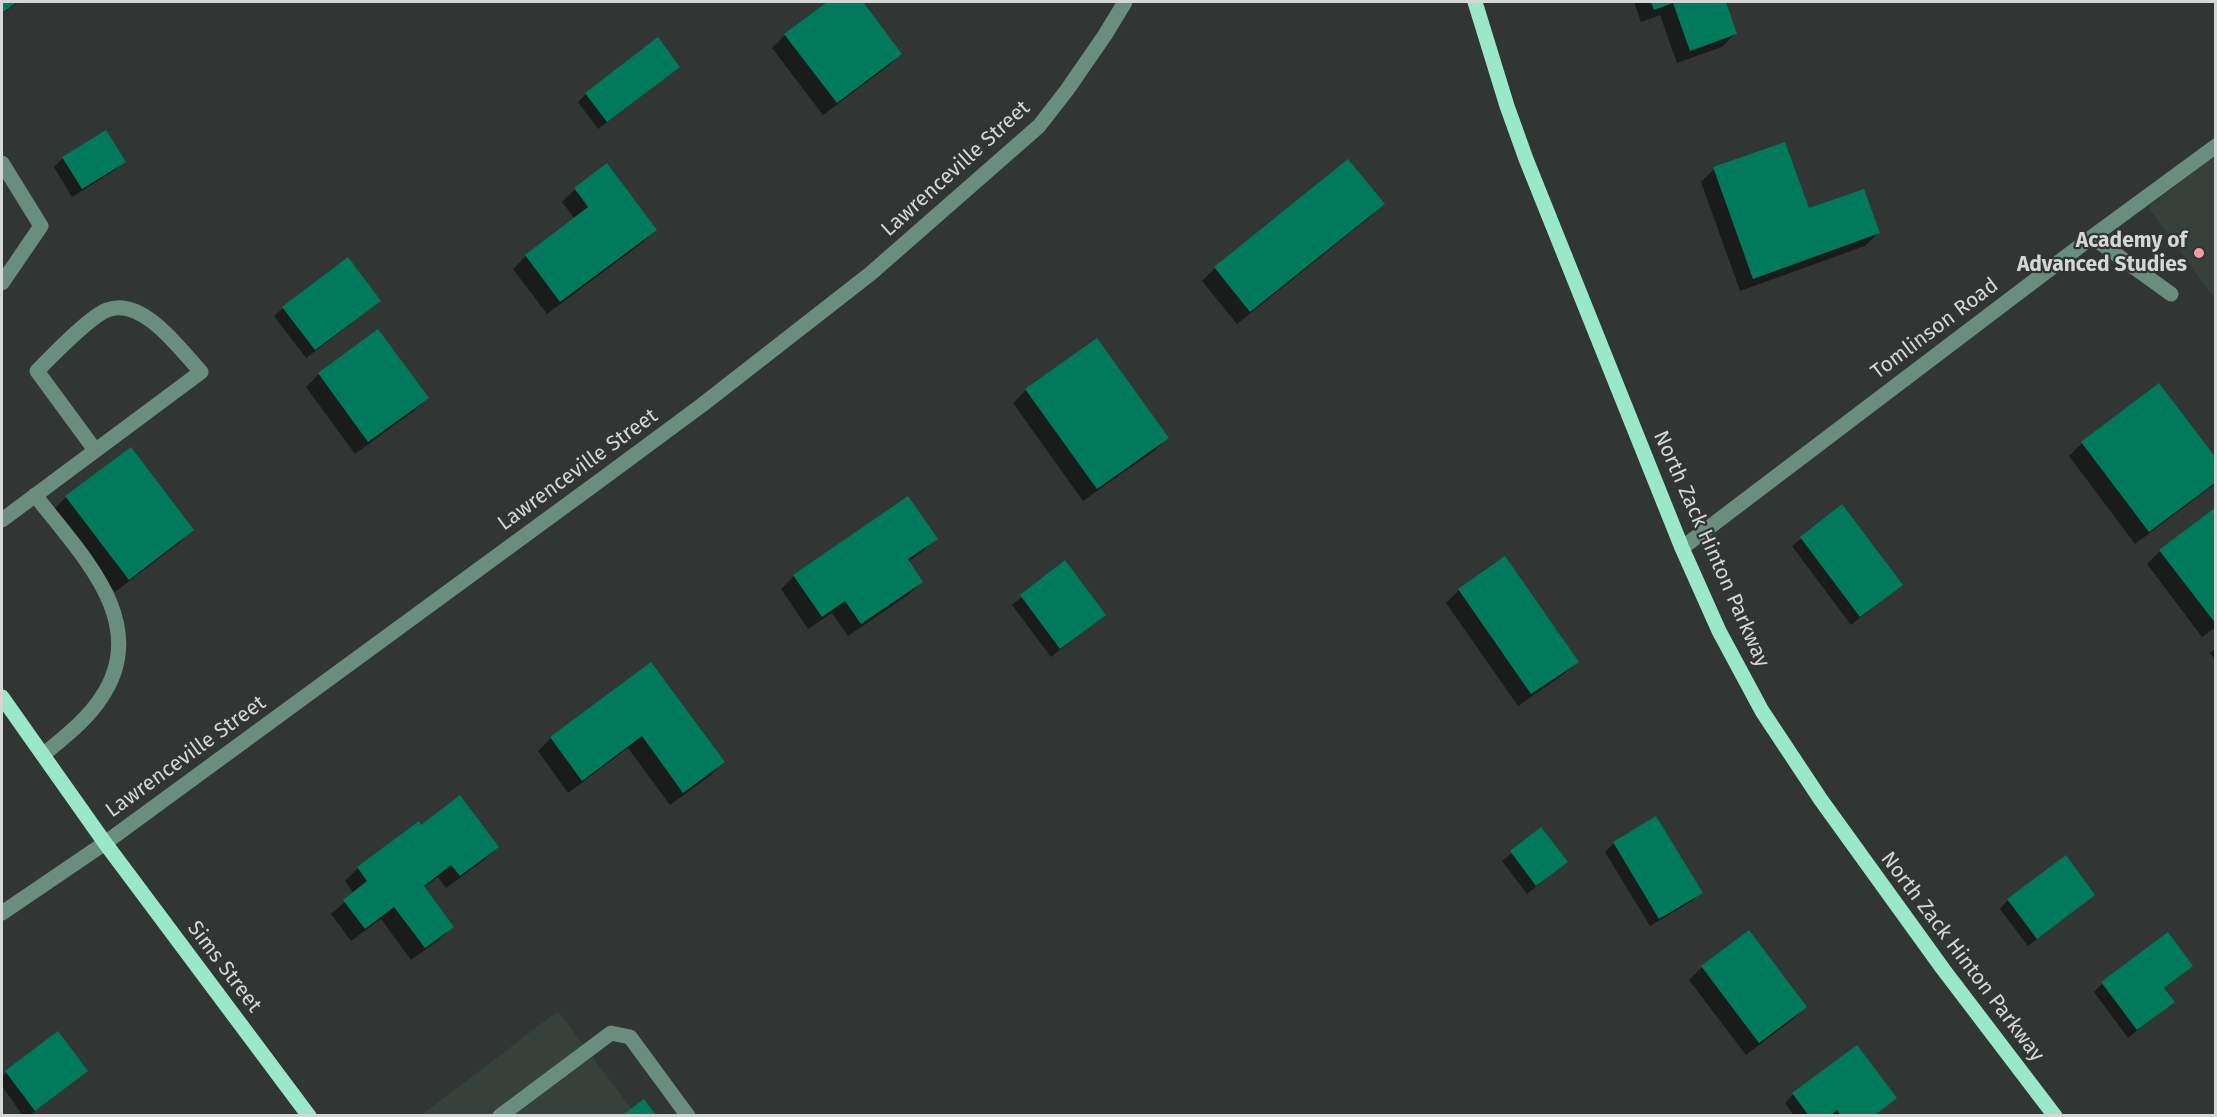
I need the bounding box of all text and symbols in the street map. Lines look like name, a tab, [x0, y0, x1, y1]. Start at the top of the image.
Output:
street label: Lawrenceville Street	[876, 96, 1036, 242]
place label: Academy of Advanced Studies	[2017, 228, 2187, 278]
marker: Academy of Advanced Studies	[2192, 246, 2206, 260]
street label: Tomlinson Road	[1866, 273, 2004, 385]
street label: Lawrenceville Street	[493, 404, 663, 536]
street label: North Zack Hinton Parkway	[1647, 427, 1775, 671]
street label: Lawrenceville Street	[101, 691, 271, 823]
street label: North Zack Hinton Parkway	[1875, 847, 2049, 1067]
street label: Sims Street	[182, 916, 266, 1018]

